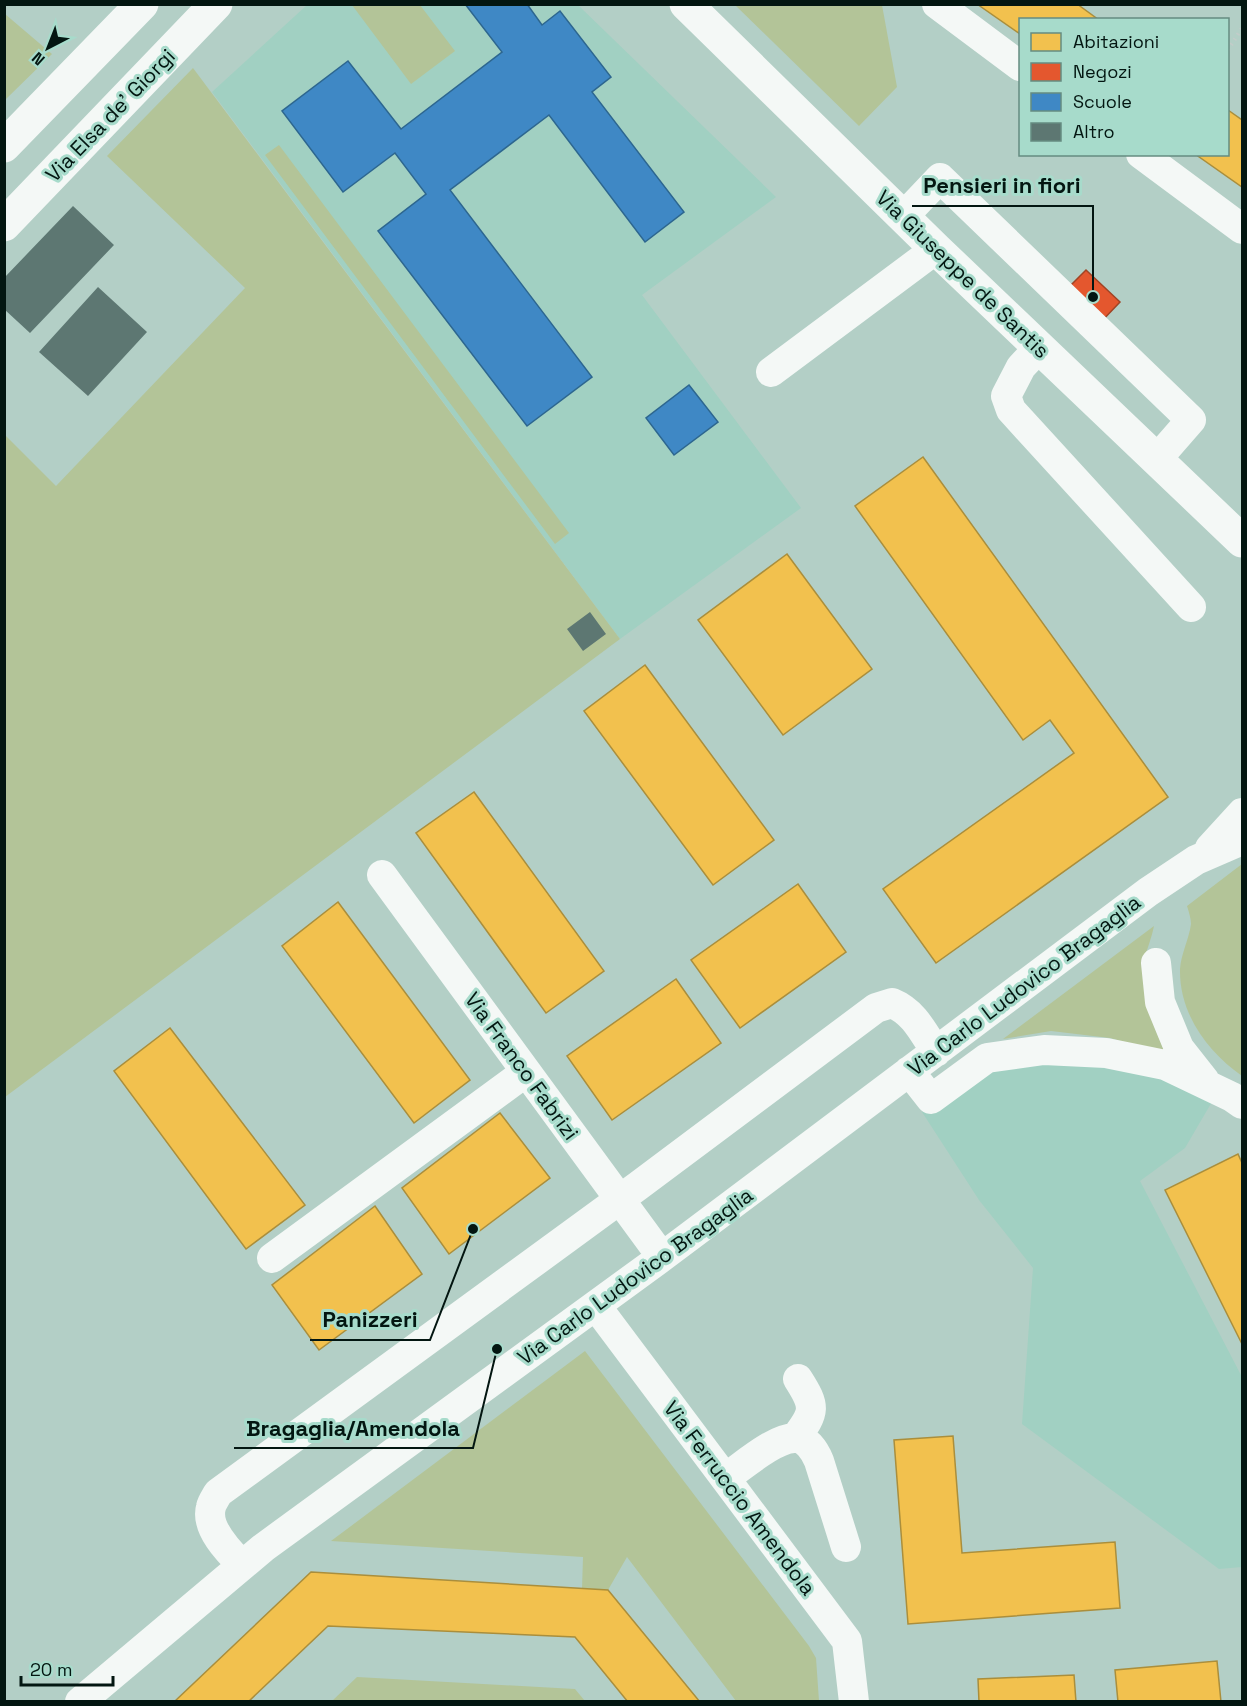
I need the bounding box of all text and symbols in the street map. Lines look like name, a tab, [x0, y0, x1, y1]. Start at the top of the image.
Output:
north arrow	[18, 18, 78, 78]
legend	[1019, 18, 1229, 156]
text: Abitazioni	[1073, 30, 1159, 53]
street label: Via Elsa de' Giorgi	[39, 43, 181, 187]
text: N	[27, 47, 49, 70]
text: Negozi	[1073, 60, 1132, 83]
text: Scuole	[1073, 90, 1132, 113]
text: Altro	[1073, 120, 1115, 143]
callout: Pensieri in fiori	[912, 166, 1093, 206]
text: Pensieri in fiori	[923, 171, 1081, 199]
street label: Via Giuseppe de Santis	[871, 184, 1055, 364]
street label: Via Carlo Ludovico Bragaglia	[902, 889, 1146, 1081]
street label: Via Franco Fabrizi	[459, 987, 585, 1145]
street label: Via Carlo Ludovico Bragaglia	[512, 1181, 758, 1371]
callout: Panizzeri	[310, 1300, 430, 1340]
text: Panizzeri	[322, 1305, 418, 1333]
street label: Via Ferruccio Amendola	[658, 1395, 822, 1601]
callout: Bragaglia/Amendola	[234, 1408, 473, 1448]
text: Bragaglia/Amendola	[246, 1414, 460, 1442]
scale bar	[21, 1649, 112, 1687]
text: 20 m	[30, 1658, 73, 1681]

